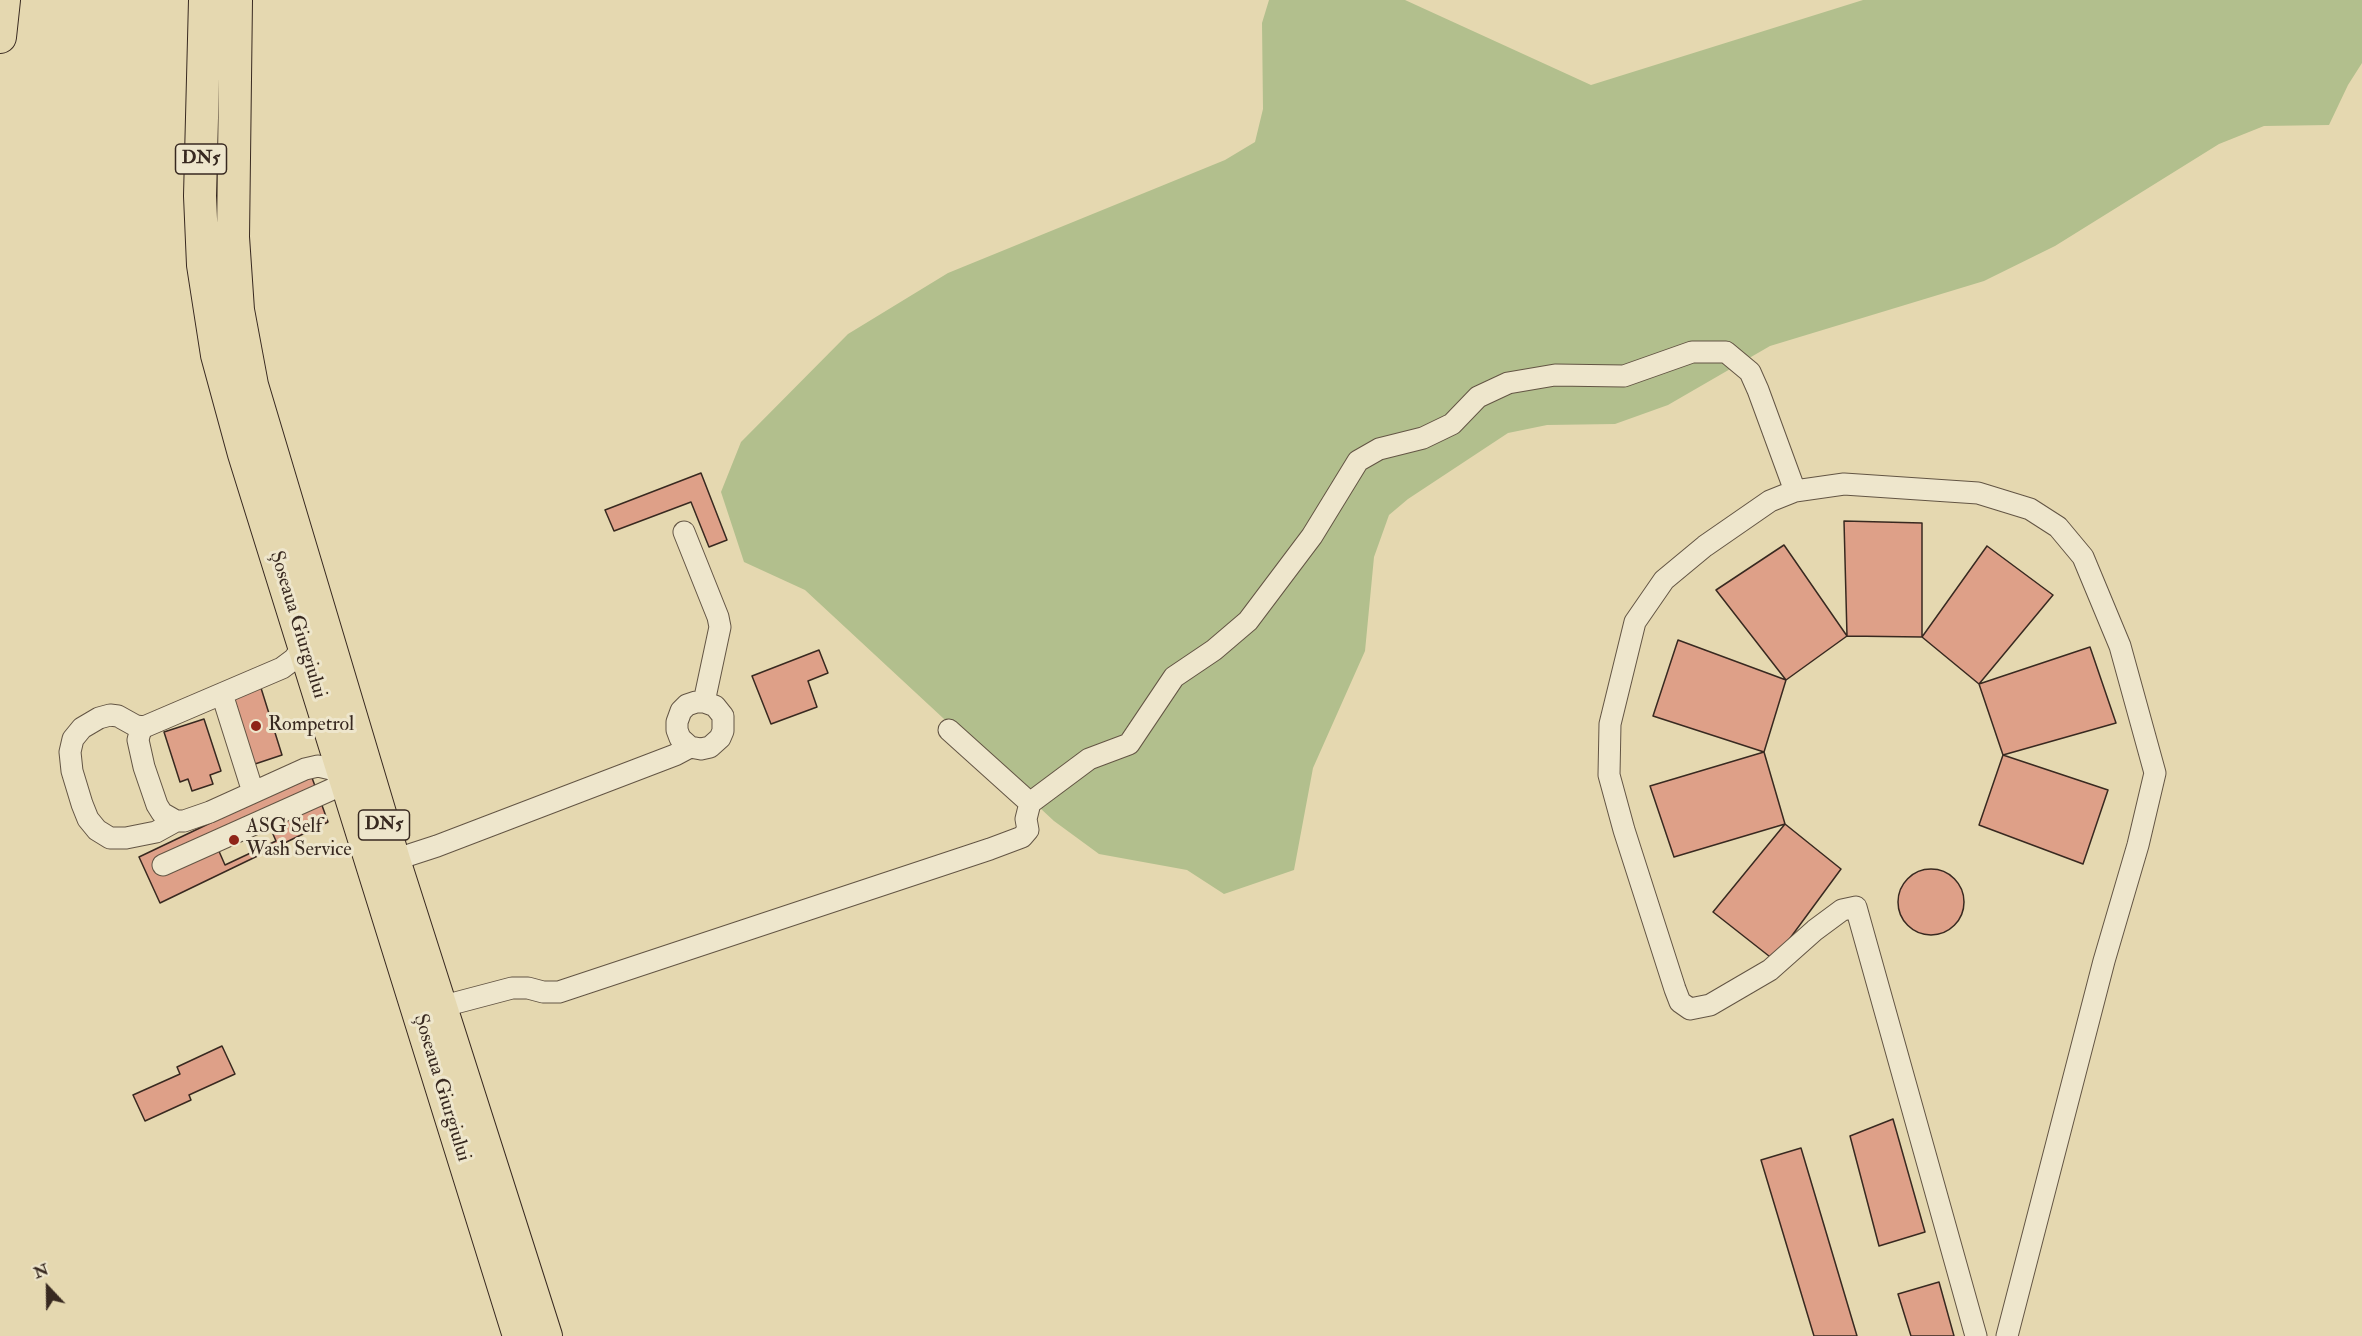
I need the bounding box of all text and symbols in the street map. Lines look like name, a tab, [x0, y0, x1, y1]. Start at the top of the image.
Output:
road number: DN5	[176, 144, 226, 174]
street label: Șoseaua Giurgiului	[263, 548, 331, 702]
place label: Rompetrol	[268, 714, 354, 738]
marker: Rompetrol	[249, 719, 263, 733]
road number: DN5	[358, 810, 410, 840]
place label: ASG Self Wash Service	[246, 816, 352, 863]
marker: ASG Self Wash Service	[227, 833, 241, 847]
street label: Șoseaua Giurgiului	[407, 1011, 475, 1165]
north arrow	[18, 1258, 78, 1318]
text: N	[31, 1259, 52, 1283]

